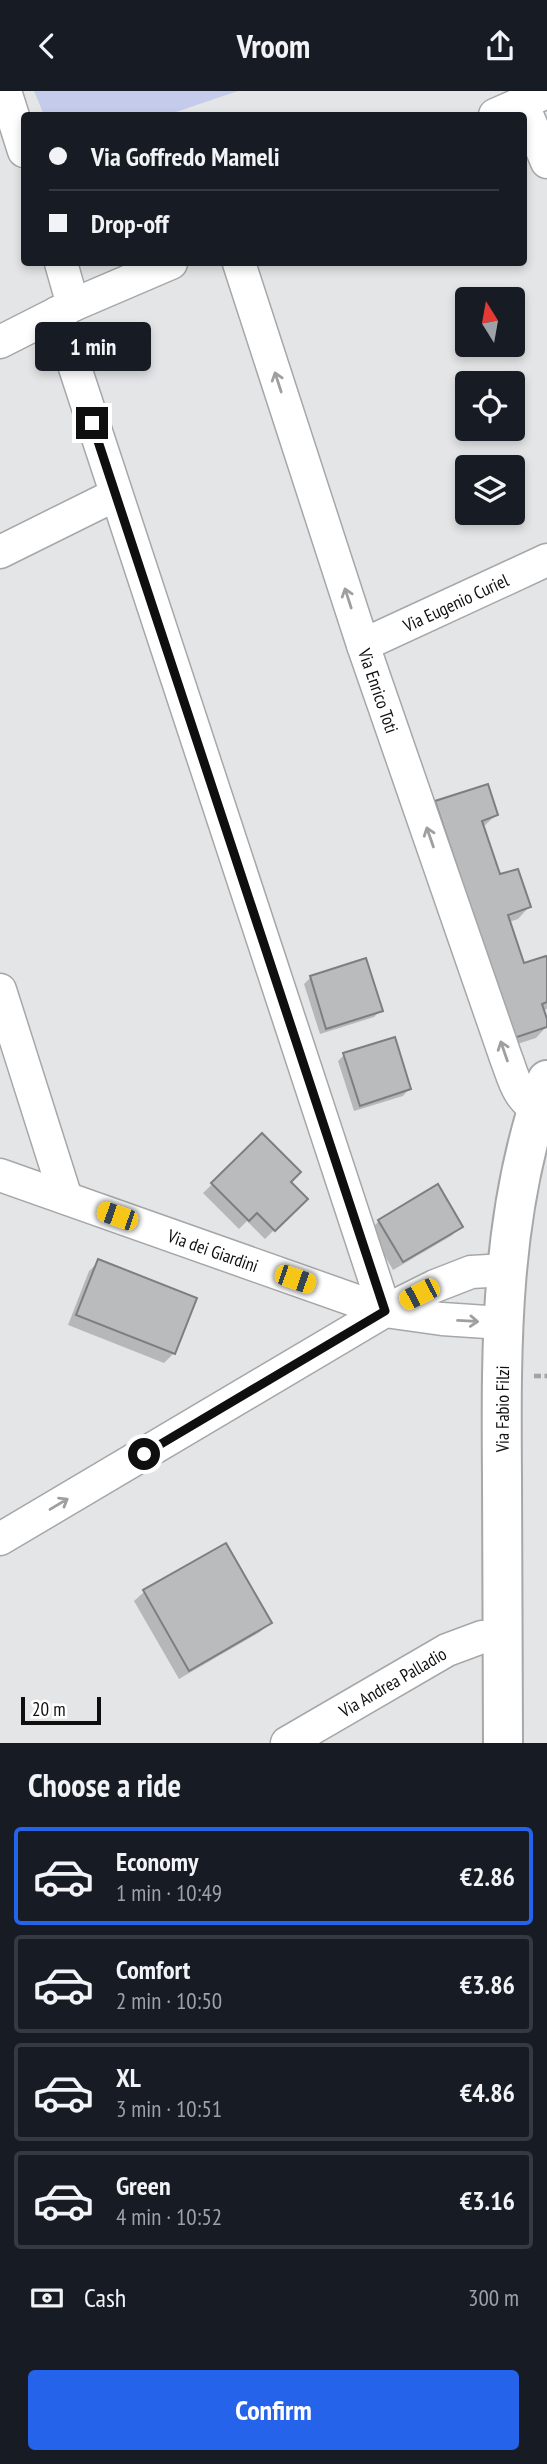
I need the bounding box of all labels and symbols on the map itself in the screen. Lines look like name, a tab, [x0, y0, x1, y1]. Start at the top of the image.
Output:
north arrow	[455, 287, 525, 357]
callout: 1 min	[34, 321, 150, 371]
one-way arrow	[271, 371, 283, 393]
route end	[76, 407, 108, 439]
street label: Via Eugenio Curiel	[398, 568, 513, 637]
one-way arrow	[341, 587, 354, 609]
street label: Via Enrico Toti	[353, 644, 404, 736]
one-way arrow	[423, 826, 435, 848]
one-way arrow	[497, 1041, 509, 1063]
car	[94, 1199, 141, 1233]
street label: Via dei Giardini	[164, 1223, 262, 1277]
car	[272, 1262, 319, 1296]
car	[396, 1275, 443, 1313]
one-way arrow	[456, 1314, 479, 1327]
street label: Via Fabio Filzi	[490, 1365, 514, 1453]
route start	[128, 1438, 160, 1470]
one-way arrow	[48, 1497, 68, 1511]
street label: Via Andrea Palladio	[334, 1641, 450, 1722]
scale bar	[21, 1694, 102, 1726]

